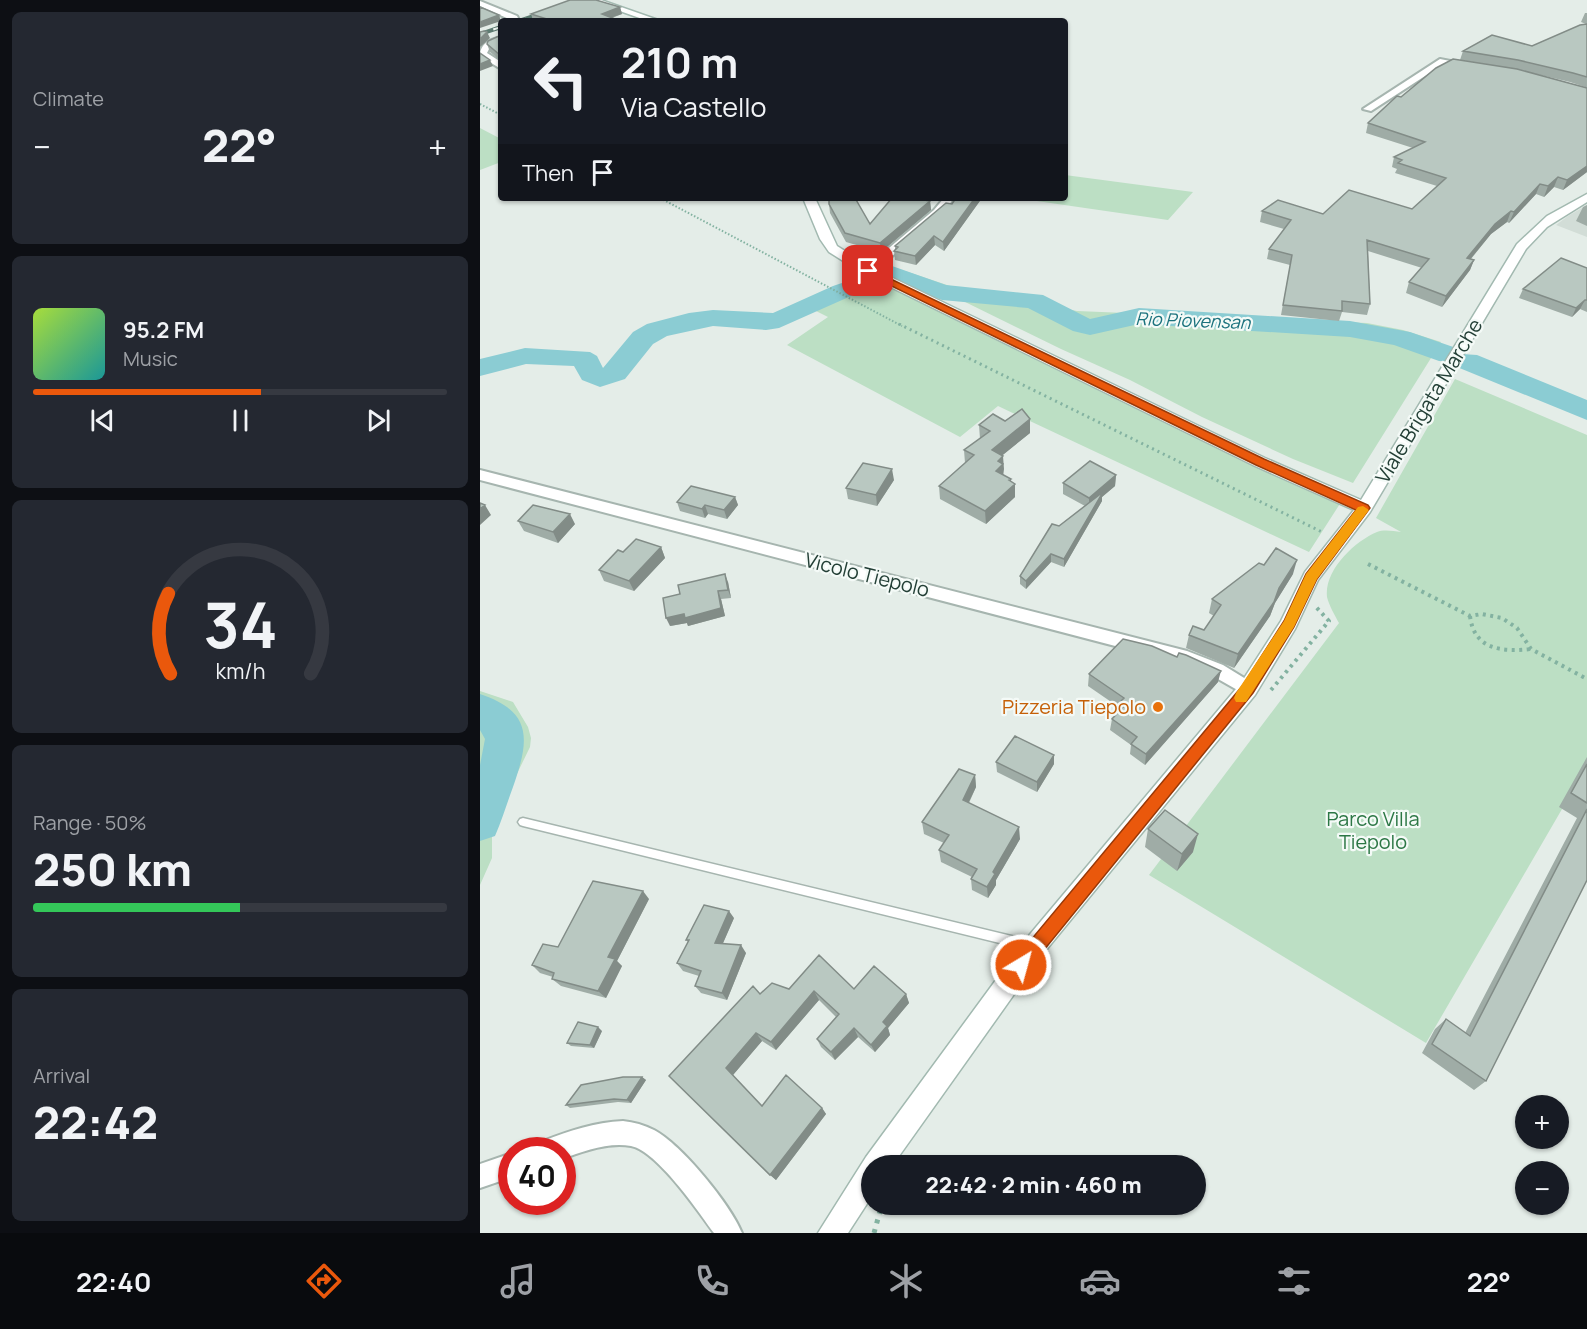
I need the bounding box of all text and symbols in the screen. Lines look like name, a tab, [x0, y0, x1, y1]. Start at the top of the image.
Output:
text: 210 m	[621, 33, 738, 91]
icon: left	[522, 42, 600, 120]
text: Climate	[33, 85, 104, 112]
text: Via Castello	[621, 88, 767, 125]
text: 22°	[202, 114, 277, 176]
text: −	[33, 124, 51, 169]
text: +	[428, 124, 447, 169]
icon: arrive	[586, 156, 619, 189]
text: Then	[522, 158, 574, 188]
pin	[842, 245, 893, 296]
icon: arrive	[851, 254, 884, 287]
water label: Rio Piovensan	[1135, 306, 1252, 334]
street label: Viale Brigata Marche	[1369, 313, 1488, 488]
text: 95.2 FM	[123, 315, 204, 345]
text: Music	[123, 345, 178, 372]
icon: previous	[86, 404, 119, 437]
icon: pause	[224, 404, 257, 437]
icon: next	[362, 404, 395, 437]
street label: Vicolo Tiepolo	[802, 546, 932, 603]
text: 34	[203, 581, 277, 667]
text: km/h	[215, 656, 265, 685]
place label: Pizzeria Tiepolo	[1002, 693, 1146, 720]
marker: Pizzeria Tiepolo	[1151, 700, 1165, 714]
park label: Parco Villa Tiepolo	[1326, 805, 1420, 855]
text: Range · 50%	[33, 809, 146, 836]
text: 250 km	[33, 838, 192, 900]
position arrow	[989, 933, 1053, 997]
text: Arrival	[33, 1062, 90, 1089]
text: 22:42	[33, 1091, 158, 1153]
map controls	[1515, 1095, 1569, 1215]
button: +	[1515, 1095, 1569, 1149]
speed limit sign: 40	[498, 1137, 576, 1215]
button: −	[1515, 1161, 1569, 1215]
text: 22:42 · 2 min · 460 m	[925, 1170, 1142, 1200]
icon: directions	[303, 1260, 345, 1302]
icon: music	[497, 1260, 539, 1302]
icon: phone	[691, 1260, 733, 1302]
icon: climate	[885, 1260, 927, 1302]
icon: car	[1079, 1260, 1121, 1302]
icon: filters	[1273, 1260, 1315, 1302]
text: 22:40	[76, 1263, 152, 1300]
text: 22°	[1467, 1263, 1511, 1300]

